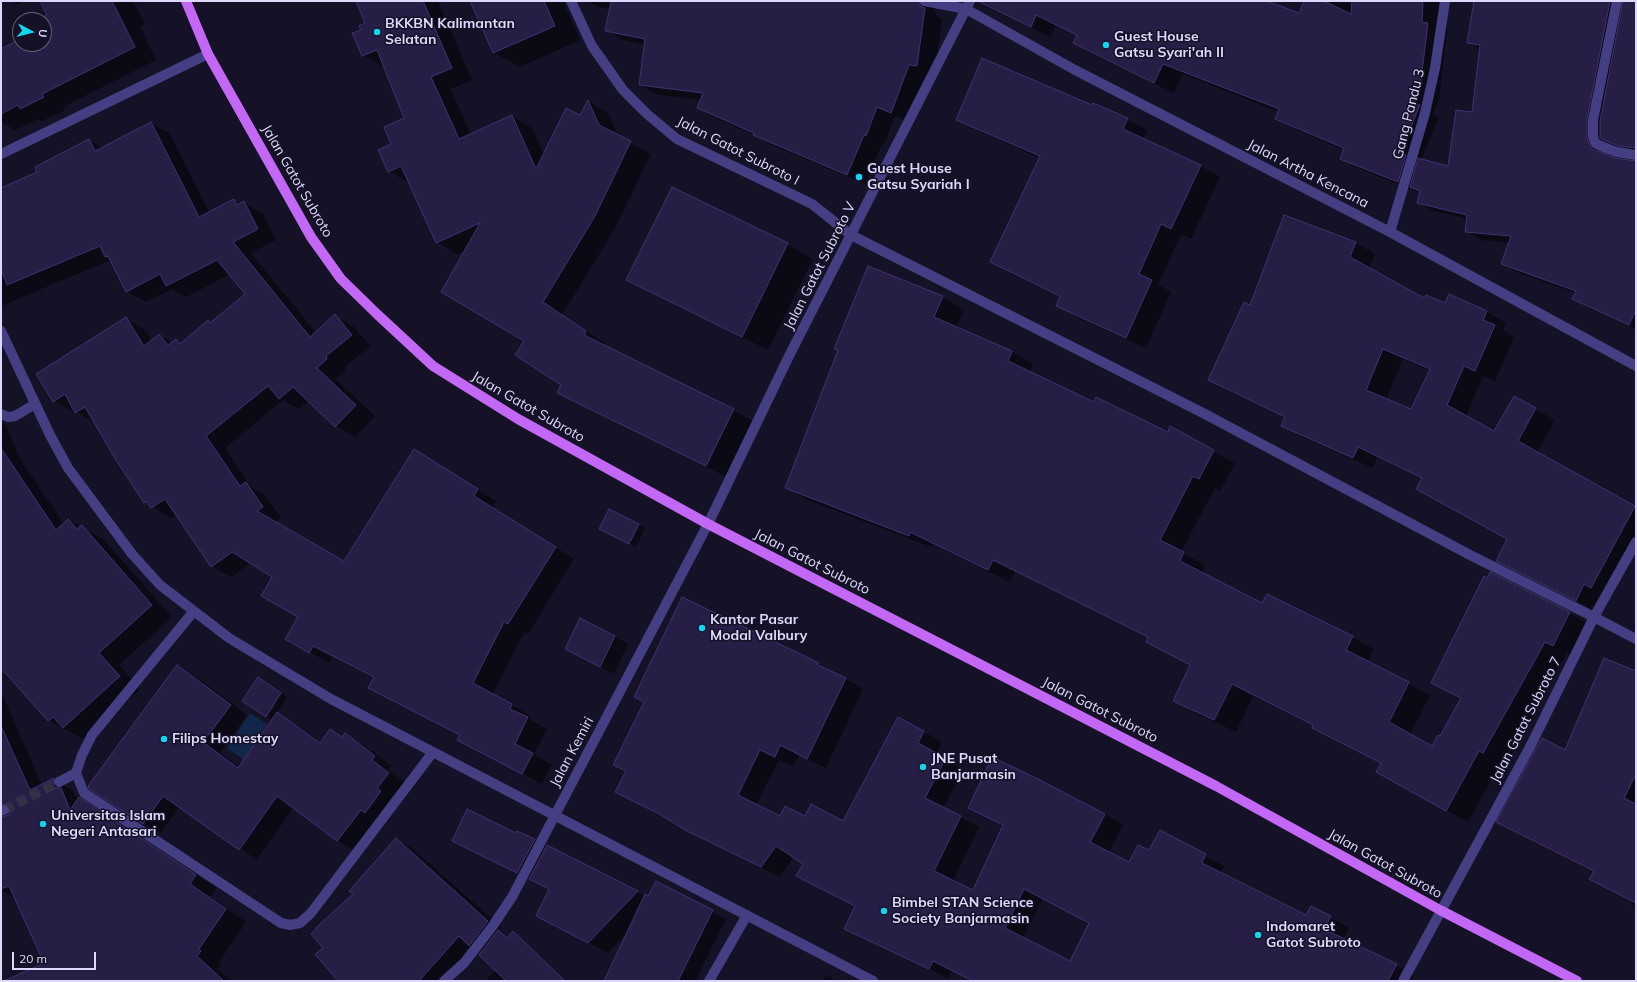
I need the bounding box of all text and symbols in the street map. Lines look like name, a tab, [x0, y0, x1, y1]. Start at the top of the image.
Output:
north arrow	[12, 12, 52, 52]
place label: BKKBN Kalimantan Selatan	[385, 16, 515, 48]
marker: BKKBN Kalimantan Selatan	[372, 27, 382, 37]
text: U	[35, 28, 50, 38]
place label: Guest House Gatsu Syari'ah II	[1114, 29, 1224, 62]
marker: Guest House Gatsu Syari'ah II	[1101, 40, 1111, 50]
street label: Gang Pandu 3	[1390, 67, 1428, 161]
street label: Jalan Gatot Subroto I	[674, 113, 802, 189]
street label: Jalan Gatot Subroto	[258, 122, 336, 240]
street label: Jalan Artha Kencana	[1245, 136, 1371, 212]
place label: Guest House Gatsu Syariah I	[867, 161, 970, 194]
marker: Guest House Gatsu Syariah I	[854, 172, 864, 182]
street label: Jalan Gatot Subroto V	[781, 199, 859, 333]
street label: Jalan Gatot Subroto	[469, 368, 587, 446]
street label: Jalan Gatot Subroto	[751, 526, 873, 598]
place label: Kantor Pasar Modal Valbury	[710, 612, 807, 644]
marker: Kantor Pasar Modal Valbury	[697, 623, 707, 633]
street label: Jalan Gatot Subroto 7	[1487, 654, 1565, 786]
street label: Jalan Gatot Subroto	[1039, 674, 1161, 746]
street label: Jalan Kemiri	[547, 714, 597, 790]
place label: Filips Homestay	[172, 731, 278, 747]
marker: Filips Homestay	[159, 734, 169, 744]
place label: JNE Pusat Banjarmasin	[931, 751, 1016, 784]
marker: JNE Pusat Banjarmasin	[918, 762, 928, 772]
place label: Universitas Islam Negeri Antasari	[51, 808, 165, 840]
marker: Universitas Islam Negeri Antasari	[38, 819, 48, 829]
street label: Jalan Gatot Subroto	[1325, 826, 1445, 902]
place label: Bimbel STAN Science Society Banjarmasin	[892, 895, 1033, 928]
marker: Bimbel STAN Science Society Banjarmasin	[879, 906, 889, 916]
place label: Indomaret Gatot Subroto	[1266, 919, 1361, 952]
marker: Indomaret Gatot Subroto	[1253, 930, 1263, 940]
scale bar	[14, 944, 98, 970]
text: 20 m	[19, 951, 47, 966]

